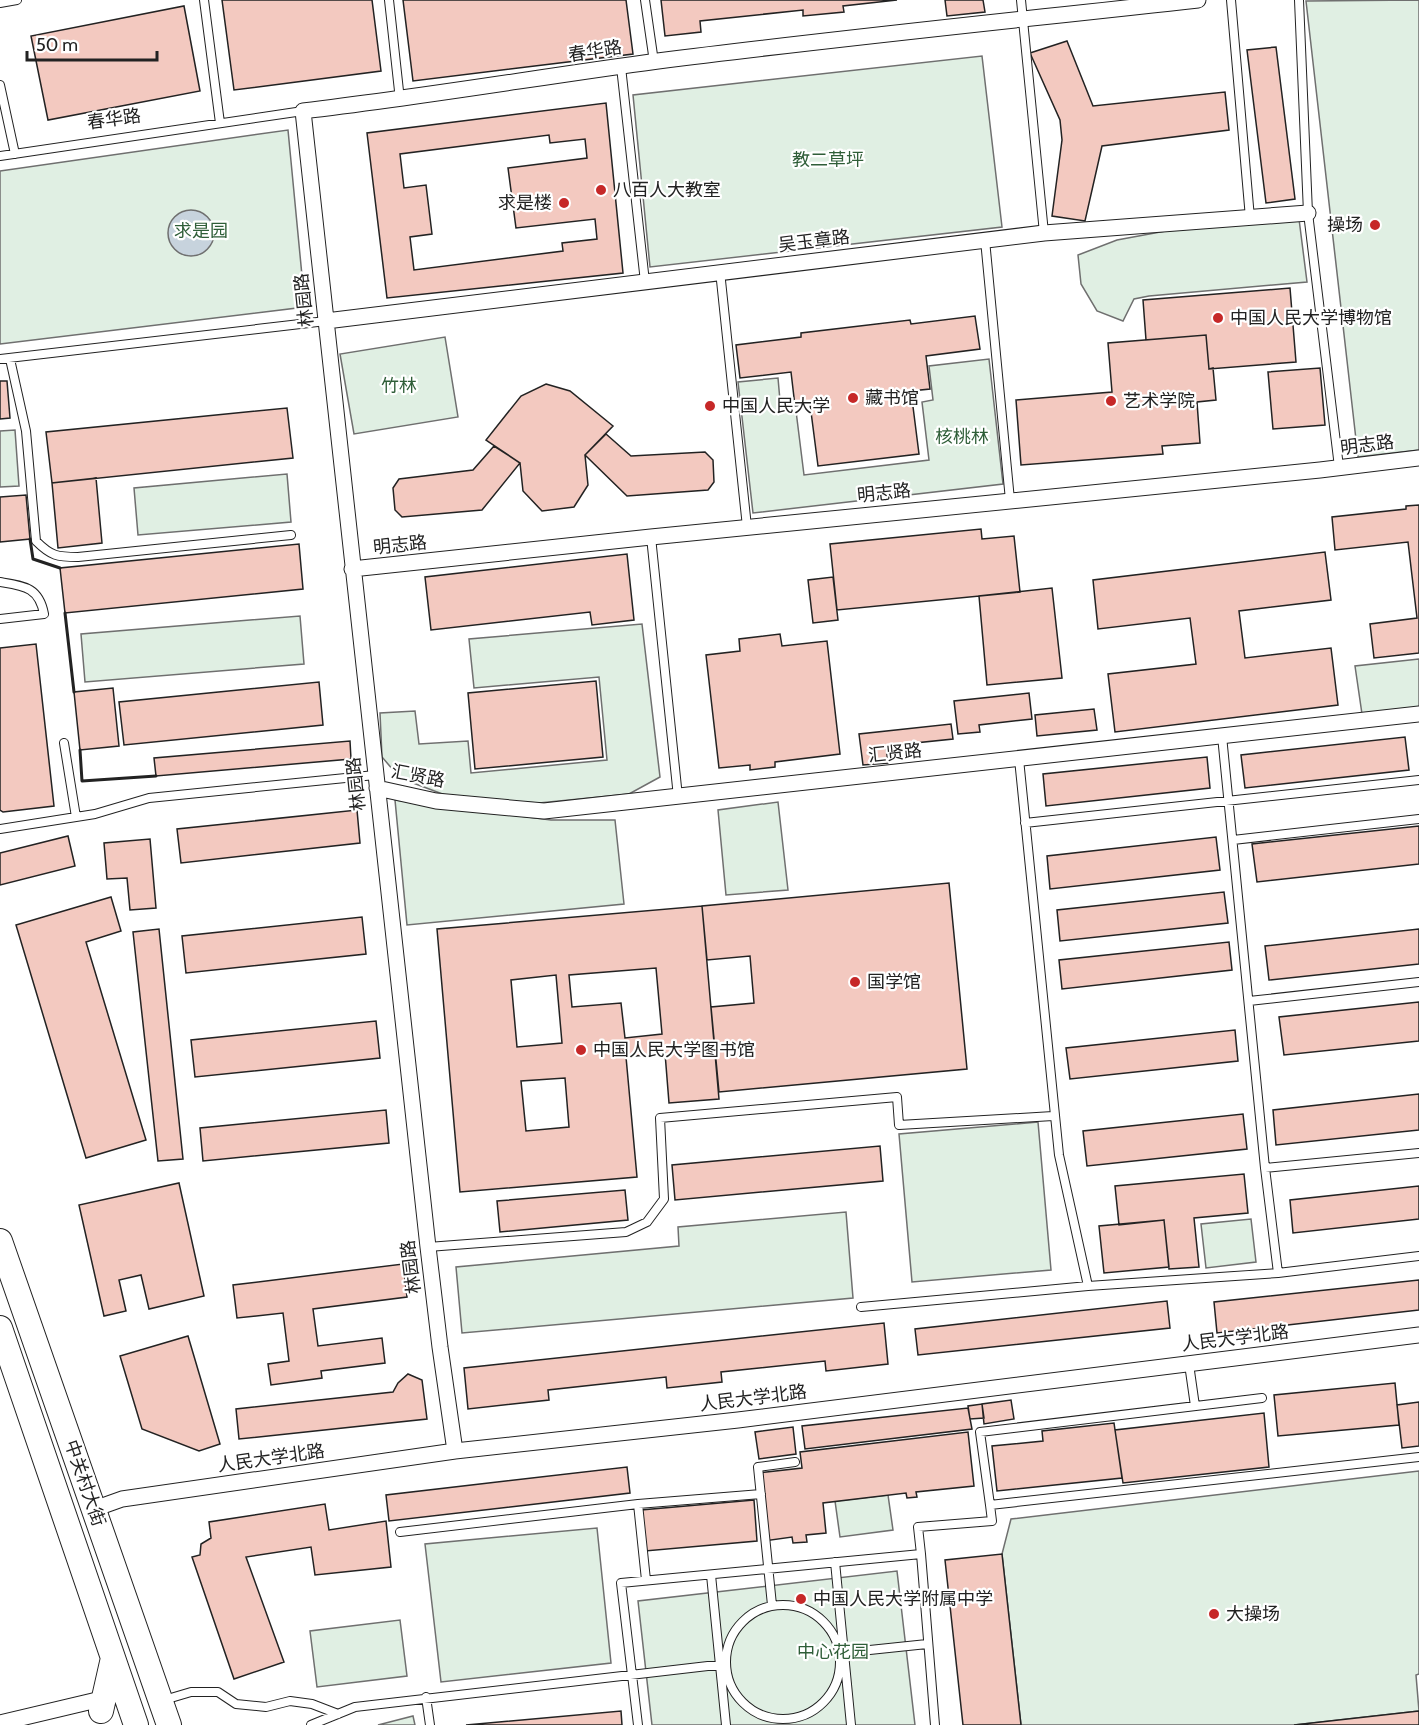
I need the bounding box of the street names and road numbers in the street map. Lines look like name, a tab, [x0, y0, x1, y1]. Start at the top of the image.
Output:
street label: 春华路	[567, 36, 623, 66]
street label: 春华路	[86, 104, 142, 134]
street label: 吴玉章路	[777, 226, 851, 256]
street label: 林园路	[290, 272, 318, 328]
street label: 明志路	[1339, 431, 1395, 459]
street label: 明志路	[856, 479, 912, 507]
street label: 明志路	[372, 531, 428, 559]
street label: 汇贤路	[867, 739, 923, 767]
street label: 林园路	[342, 756, 370, 812]
street label: 汇贤路	[389, 760, 447, 792]
street label: 林园路	[397, 1239, 425, 1295]
street label: 人民大学北路	[1180, 1321, 1290, 1355]
street label: 人民大学北路	[698, 1381, 808, 1415]
street label: 中关村大街	[60, 1437, 110, 1529]
street label: 人民大学北路	[216, 1440, 326, 1476]

